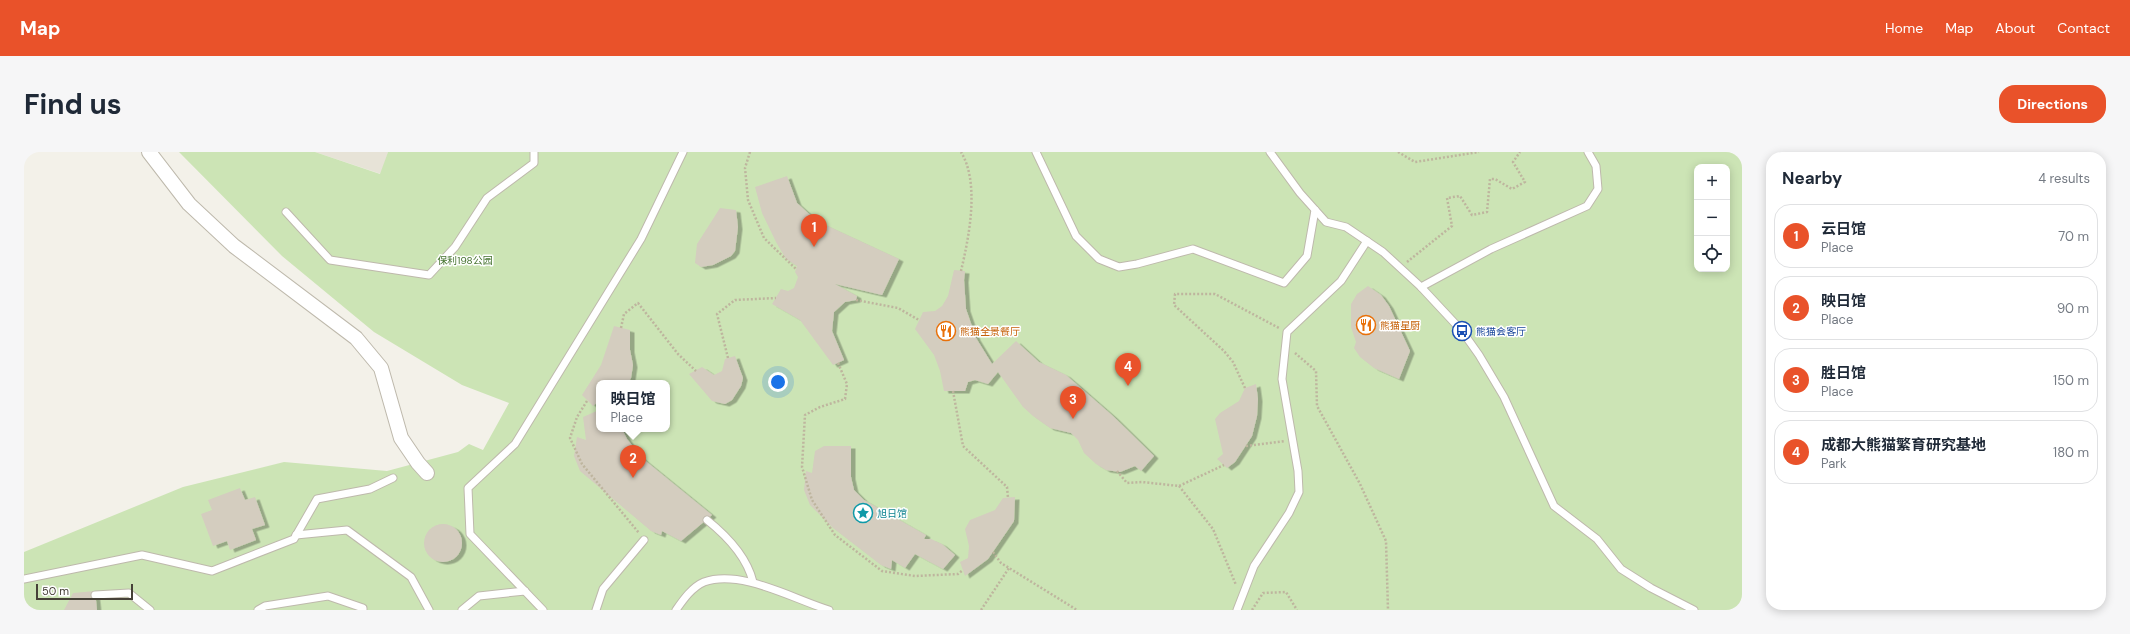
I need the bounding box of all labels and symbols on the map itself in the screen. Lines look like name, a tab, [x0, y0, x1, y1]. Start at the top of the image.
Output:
pin: 1	[801, 214, 827, 247]
park label: 保利198公园	[437, 254, 493, 267]
restaurant icon: 熊猫星厨	[1355, 314, 1377, 336]
place label: 熊猫星厨	[1380, 319, 1420, 332]
restaurant icon: 熊猫全景餐厅	[935, 320, 957, 342]
bus stop icon: 熊猫会客厅	[1451, 320, 1473, 342]
place label: 熊猫全景餐厅	[960, 325, 1020, 338]
place label: 熊猫会客厅	[1476, 325, 1526, 338]
pin: 4	[1115, 353, 1141, 386]
your location	[768, 372, 788, 392]
pin: 3	[1060, 386, 1086, 419]
pin: 2	[620, 445, 646, 478]
place icon: 旭日馆	[852, 502, 874, 524]
place label: 旭日馆	[877, 507, 907, 520]
scale bar	[36, 582, 133, 601]

